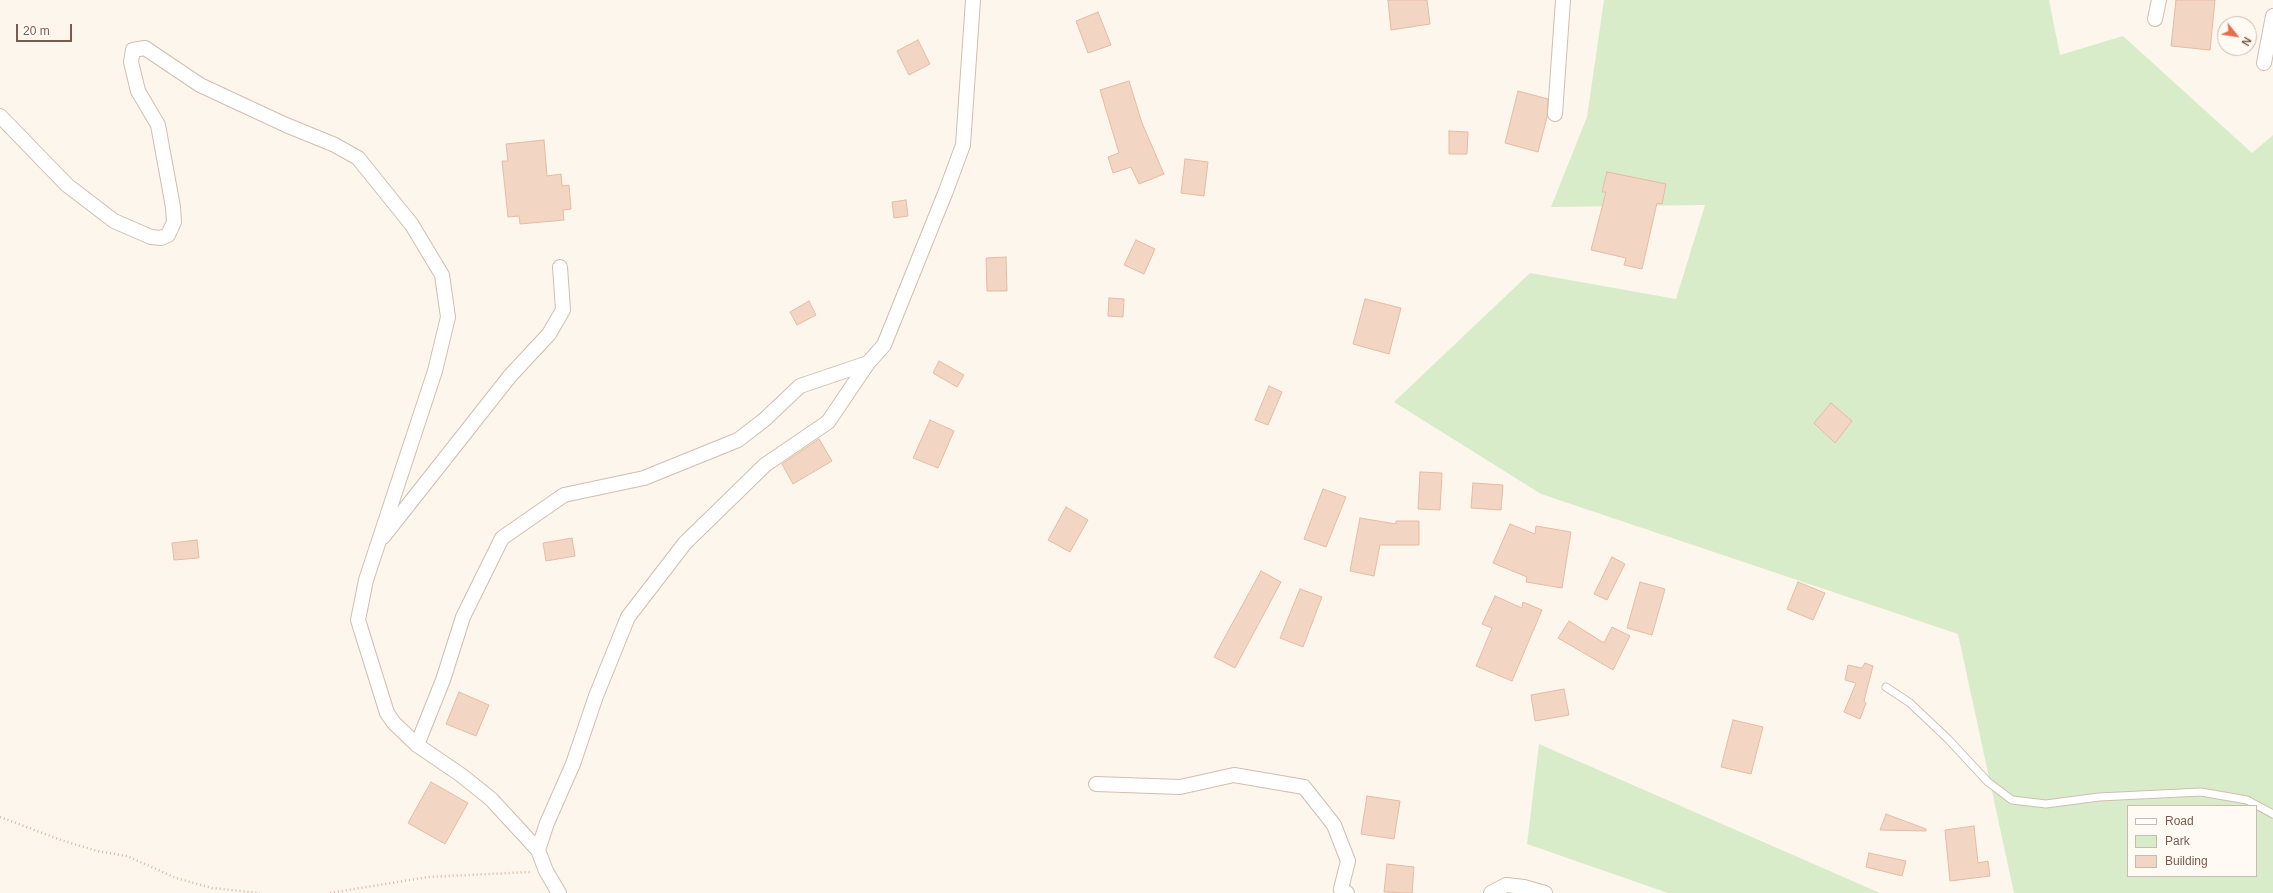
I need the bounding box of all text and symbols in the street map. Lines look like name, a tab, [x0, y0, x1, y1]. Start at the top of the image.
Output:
scale bar	[18, 16, 74, 42]
north arrow	[2217, 16, 2257, 56]
text: 20 m	[23, 24, 50, 38]
text: N	[2239, 35, 2254, 48]
legend	[2127, 805, 2257, 877]
text: Road	[2165, 814, 2194, 828]
text: Park	[2165, 834, 2190, 848]
text: Building	[2165, 854, 2208, 868]

